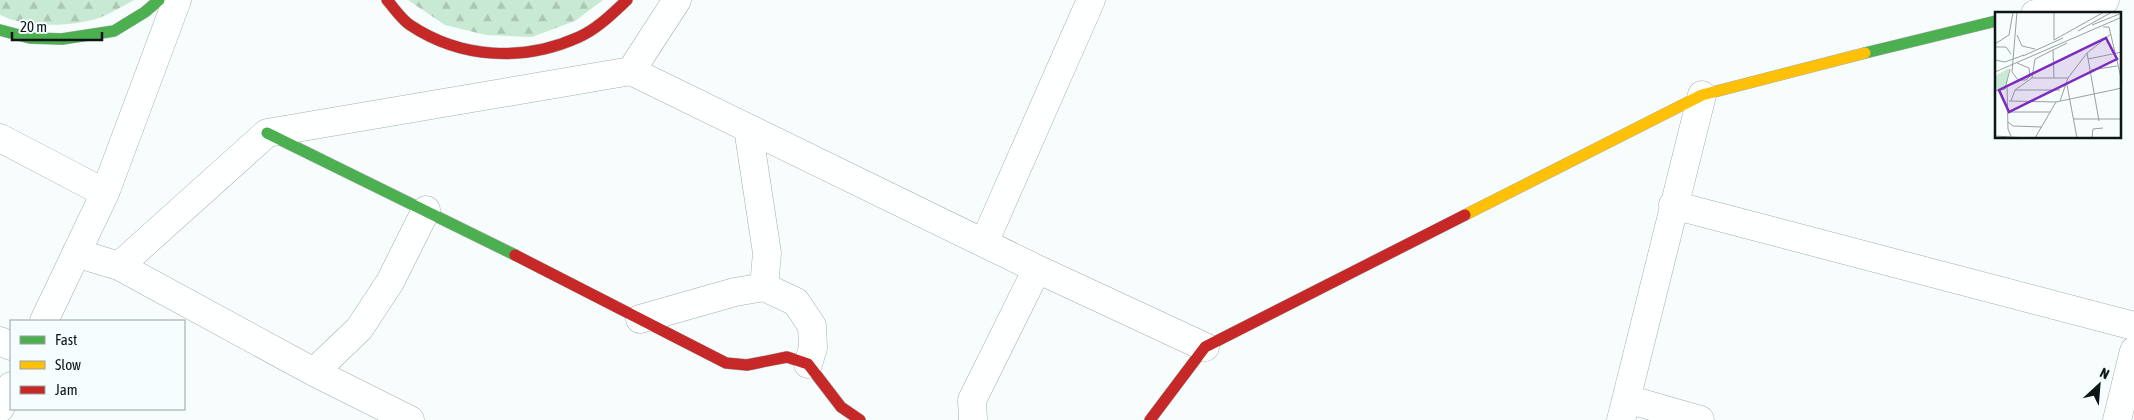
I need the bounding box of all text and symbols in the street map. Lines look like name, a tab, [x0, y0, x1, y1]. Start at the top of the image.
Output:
scale bar	[12, 10, 102, 42]
inset map	[1995, 12, 2122, 139]
text: 20 m	[20, 18, 47, 35]
legend	[10, 320, 185, 410]
text: Fast	[55, 331, 77, 348]
text: Slow	[55, 356, 81, 373]
north arrow	[2074, 360, 2124, 410]
text: N	[2097, 364, 2112, 382]
text: Jam	[55, 381, 78, 398]

